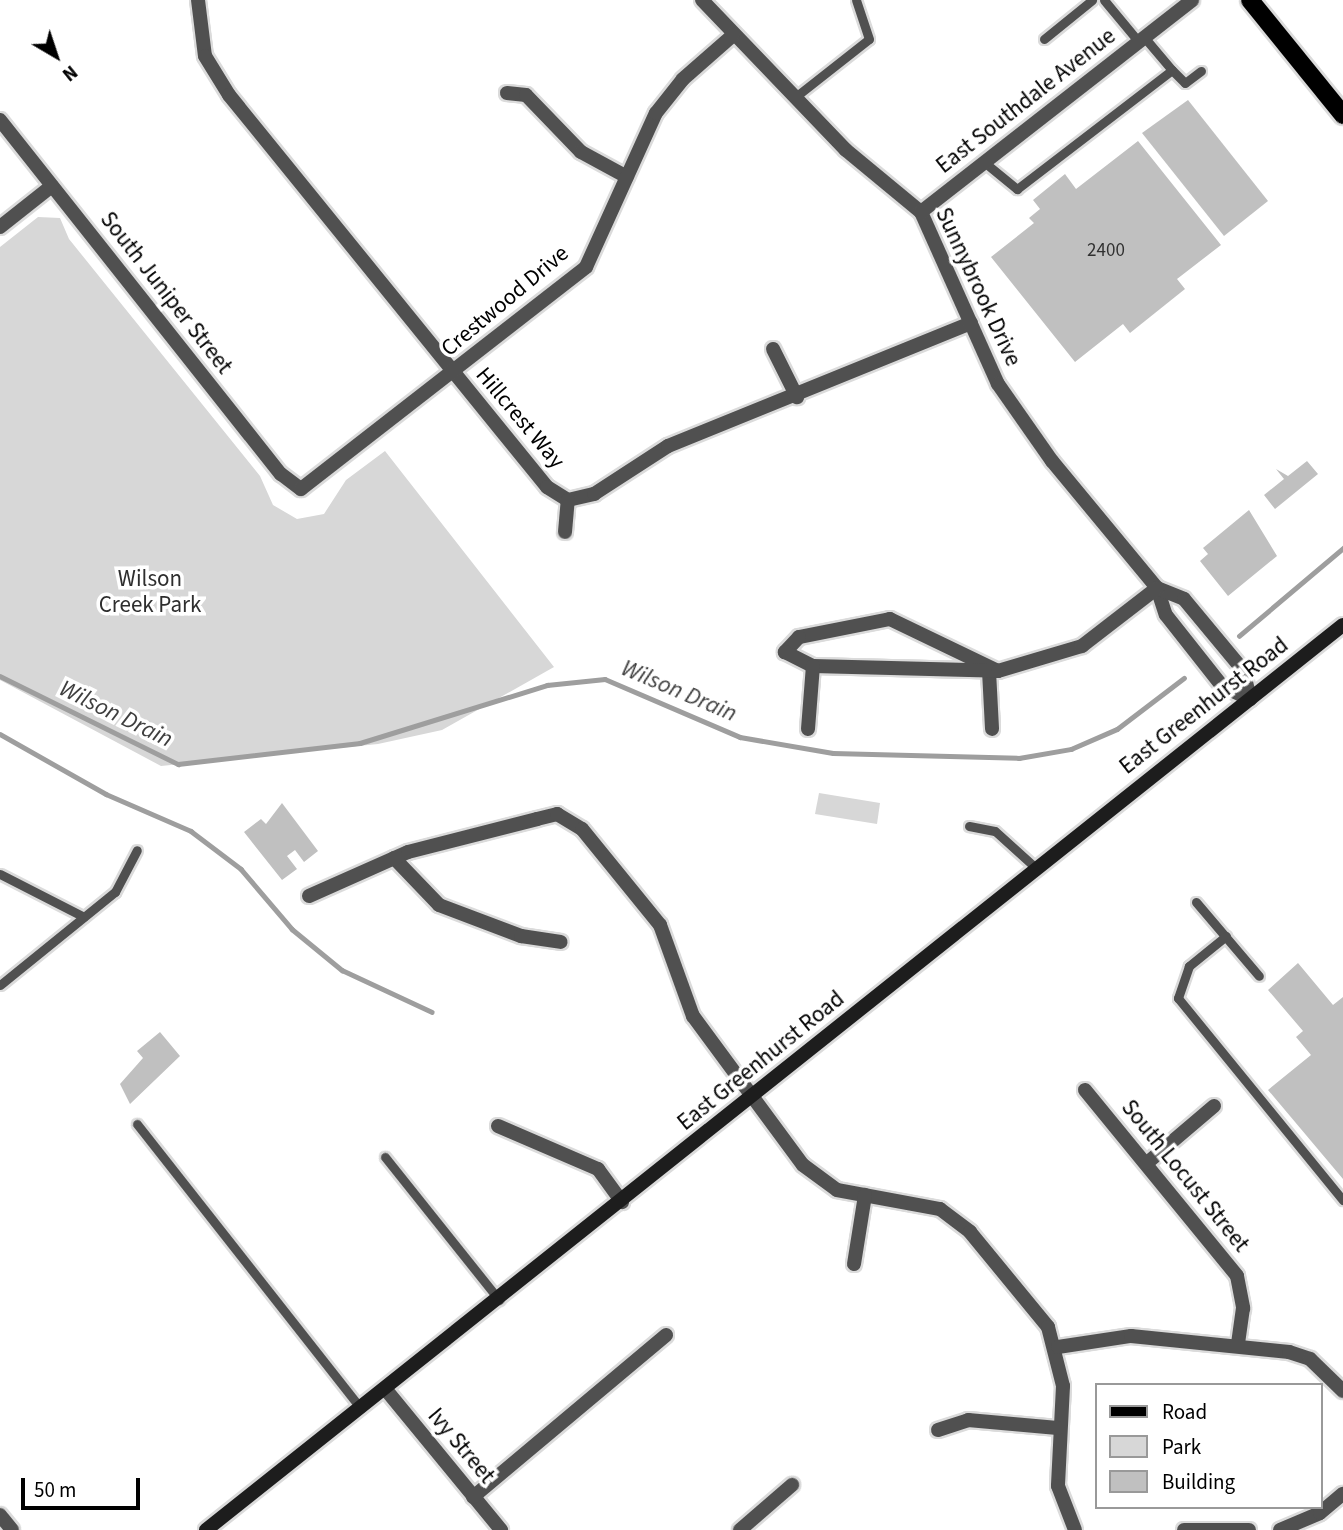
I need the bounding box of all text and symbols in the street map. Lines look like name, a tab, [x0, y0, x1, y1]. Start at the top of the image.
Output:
north arrow	[21, 21, 91, 91]
street label: East Southdale Avenue	[931, 22, 1121, 180]
text: N	[56, 58, 83, 87]
street label: Sunnybrook Drive	[929, 203, 1027, 371]
street label: South Juniper Street	[94, 206, 238, 380]
street label: Crestwood Drive	[436, 240, 574, 362]
house number: 2400	[1087, 240, 1125, 262]
street label: Hillcrest Way	[470, 362, 570, 474]
park label: Wilson Creek Park	[99, 565, 201, 619]
street label: East Greenhurst Road	[1114, 632, 1294, 780]
water label: Wilson Drain	[617, 654, 741, 728]
water label: Wilson Drain	[55, 674, 177, 754]
street label: East Greenhurst Road	[672, 985, 850, 1137]
street label: South Locust Street	[1115, 1094, 1255, 1258]
legend	[1094, 1383, 1322, 1509]
text: Road	[1162, 1397, 1207, 1427]
street label: Ivy Street	[422, 1403, 500, 1489]
text: Park	[1162, 1432, 1201, 1462]
scale bar	[24, 1464, 144, 1508]
text: Building	[1162, 1467, 1235, 1497]
text: 50 m	[34, 1475, 76, 1505]

